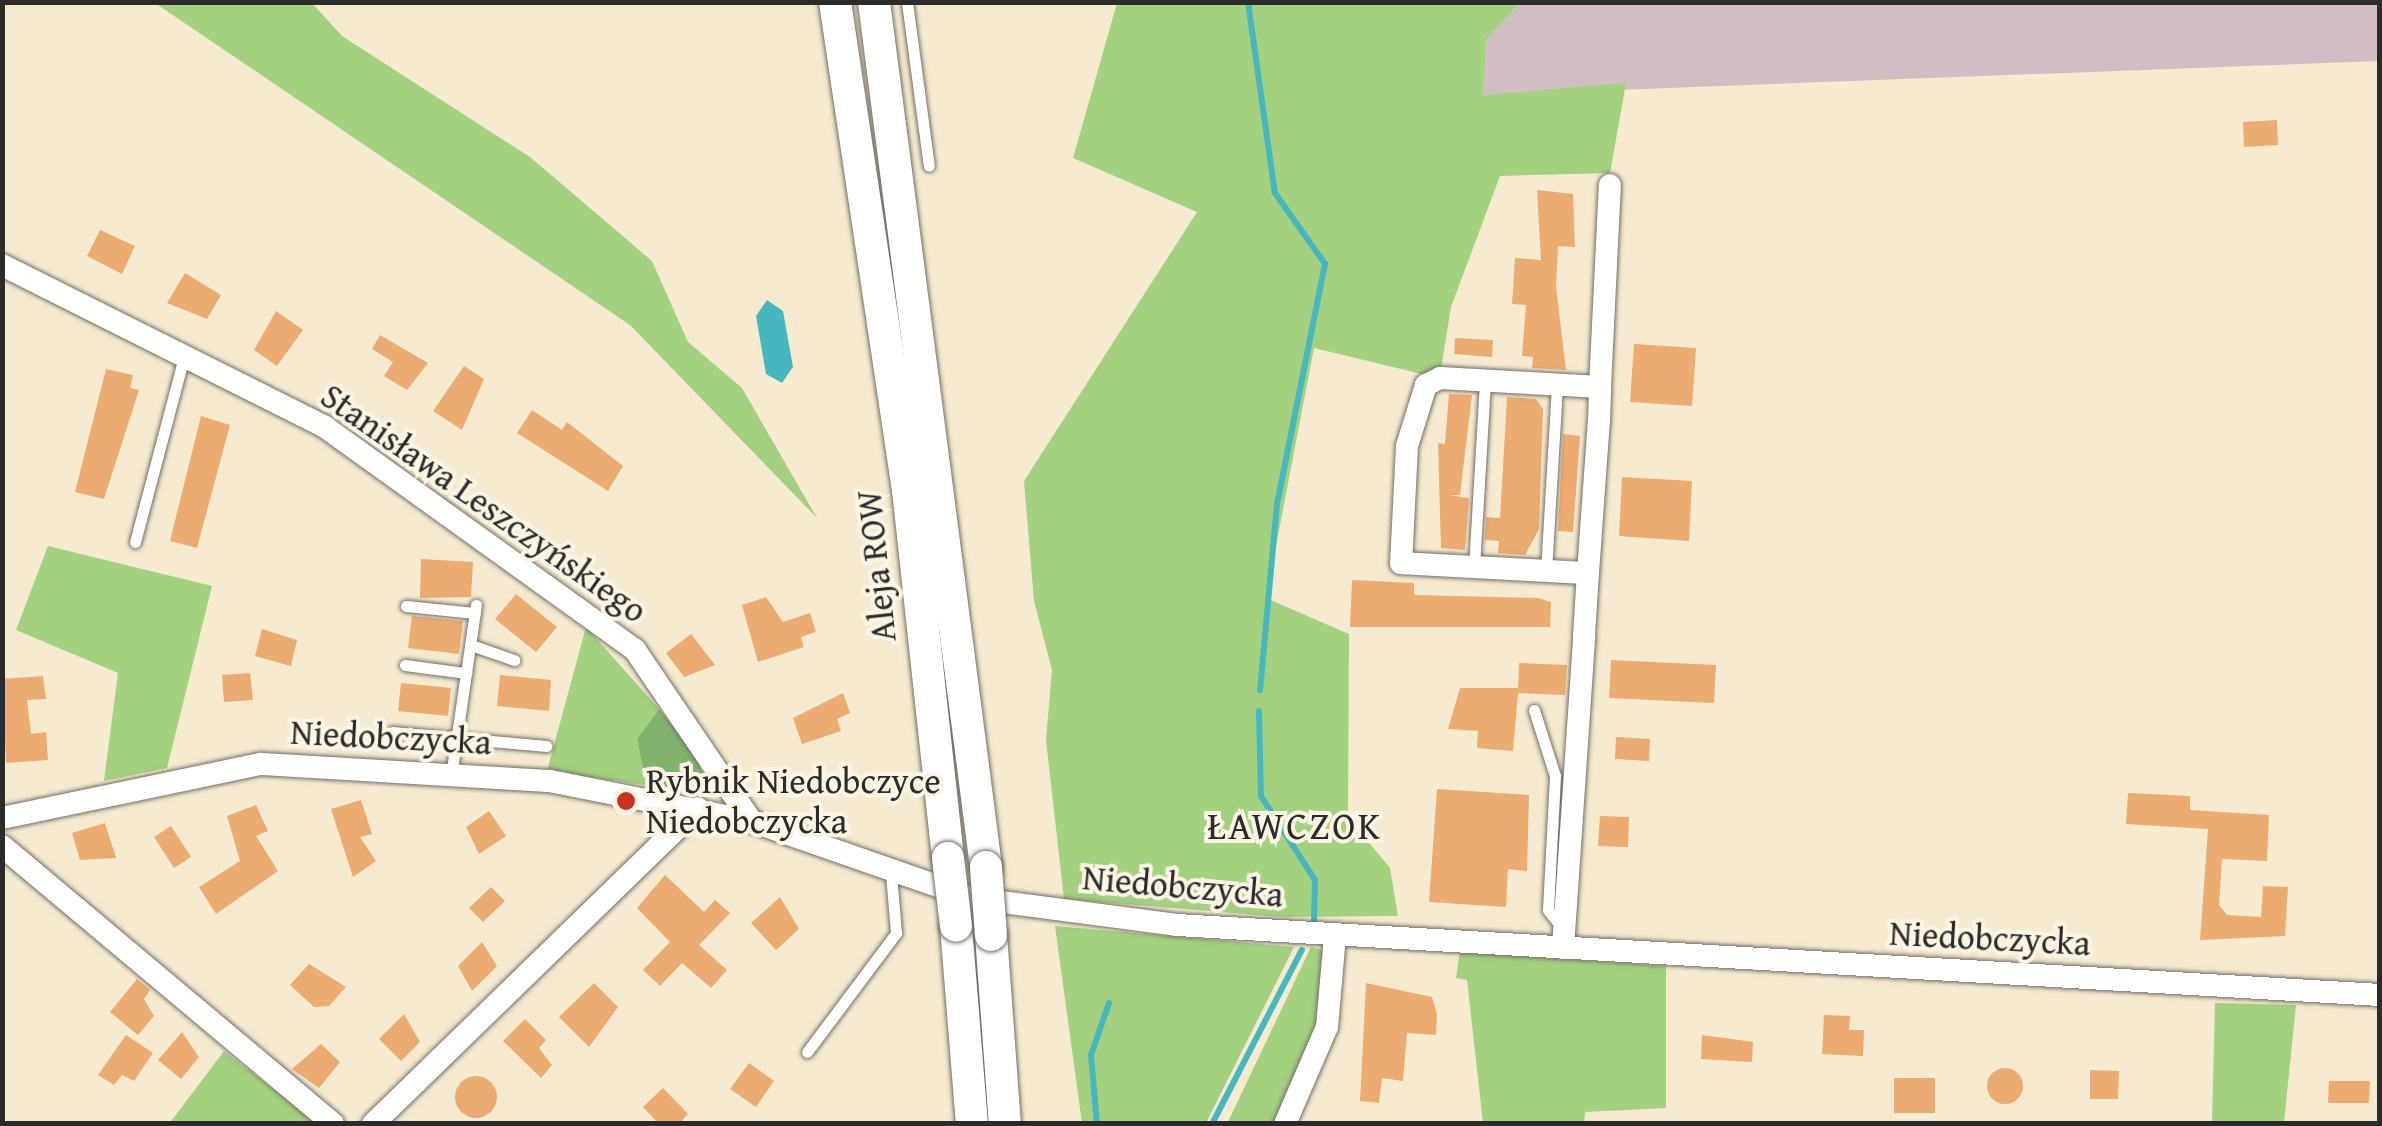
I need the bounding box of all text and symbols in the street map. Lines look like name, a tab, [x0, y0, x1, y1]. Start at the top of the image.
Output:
street label: Stanisława Leszczyńskiego	[313, 375, 655, 631]
street label: Aleja ROW	[847, 488, 905, 644]
street label: Niedobczycka	[289, 711, 493, 763]
place label: Rybnik Niedobczyce Niedobczycka	[646, 760, 941, 842]
marker: Rybnik Niedobczyce Niedobczycka	[615, 790, 637, 812]
district label: ŁAWCZOK	[1207, 803, 1383, 849]
street label: Niedobczycka	[1081, 856, 1285, 916]
street label: Niedobczycka	[1888, 912, 2092, 964]

